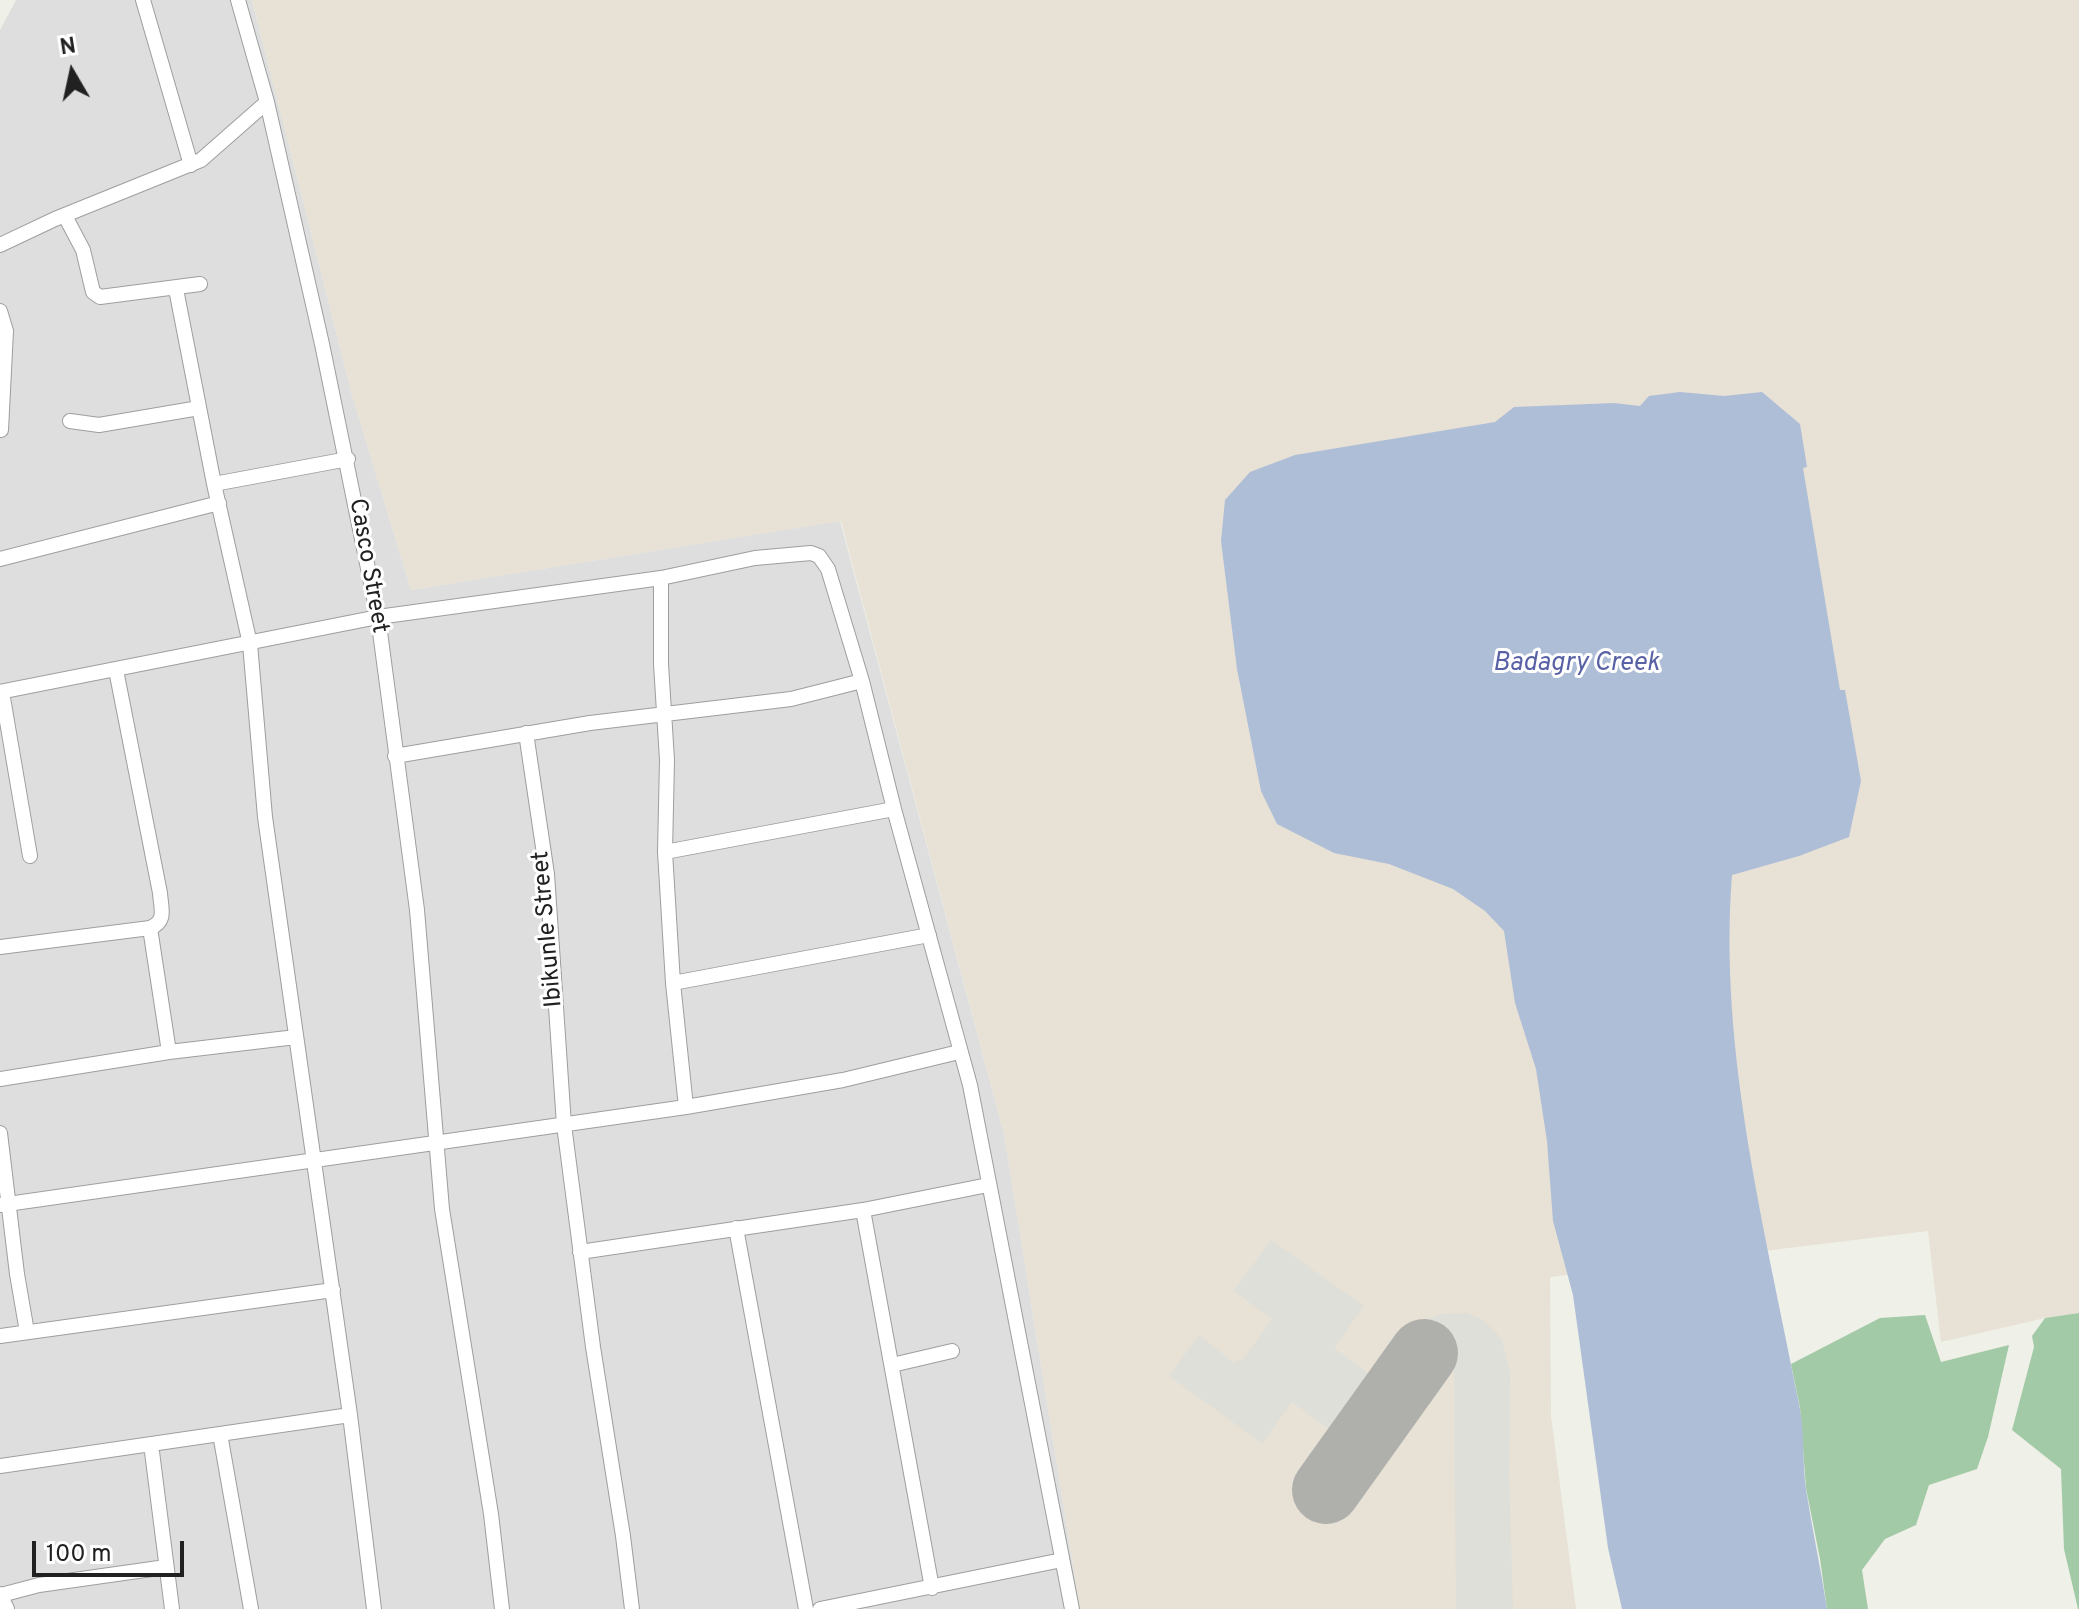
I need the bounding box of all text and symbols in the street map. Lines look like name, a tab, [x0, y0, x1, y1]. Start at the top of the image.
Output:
north arrow	[32, 32, 112, 112]
text: N	[58, 33, 78, 62]
street label: Casco Street	[341, 496, 393, 636]
water label: Badagry Creek	[1493, 649, 1659, 681]
street label: Ibikunle Street	[528, 850, 570, 1008]
scale bar	[36, 1525, 188, 1575]
text: 100 m	[46, 1540, 112, 1570]

